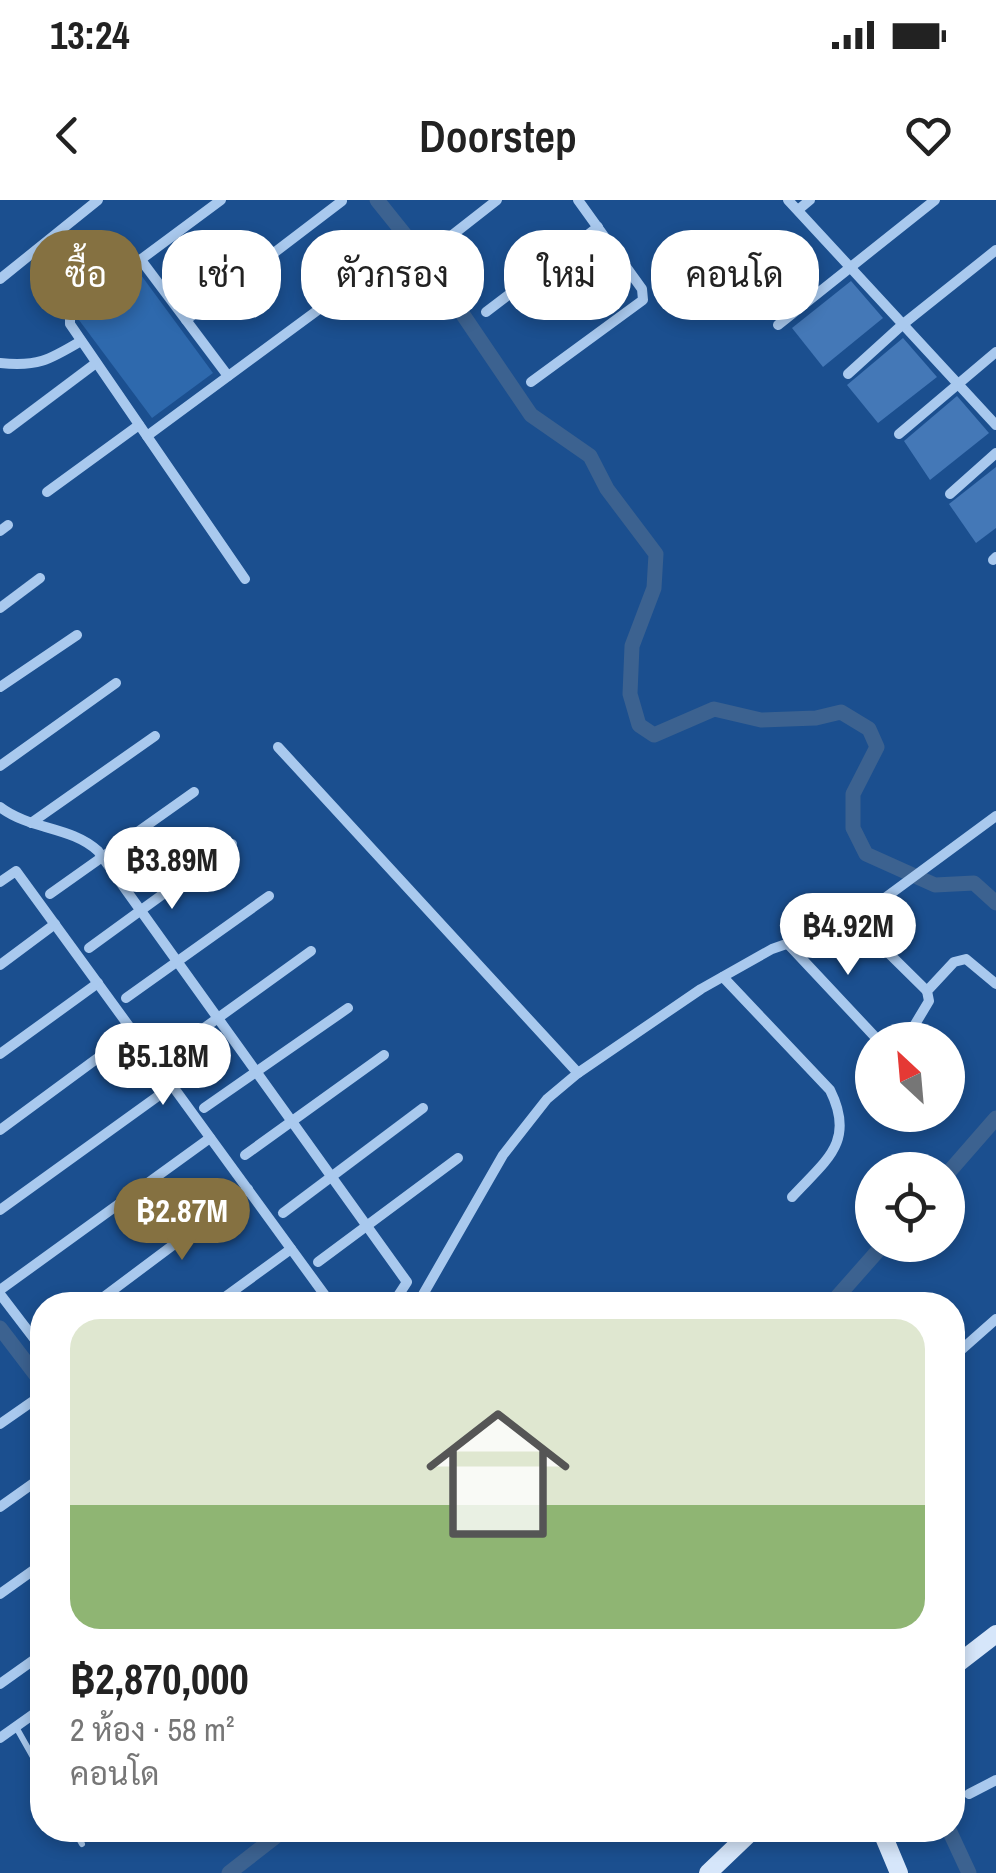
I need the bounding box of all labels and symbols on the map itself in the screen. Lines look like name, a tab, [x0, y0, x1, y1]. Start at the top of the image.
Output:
pin: ฿3.89M	[91, 827, 253, 912]
pin: ฿4.92M	[767, 893, 929, 978]
north arrow	[855, 1022, 965, 1132]
pin: ฿5.18M	[82, 1023, 244, 1108]
pin: ฿2.87M	[101, 1178, 263, 1263]

